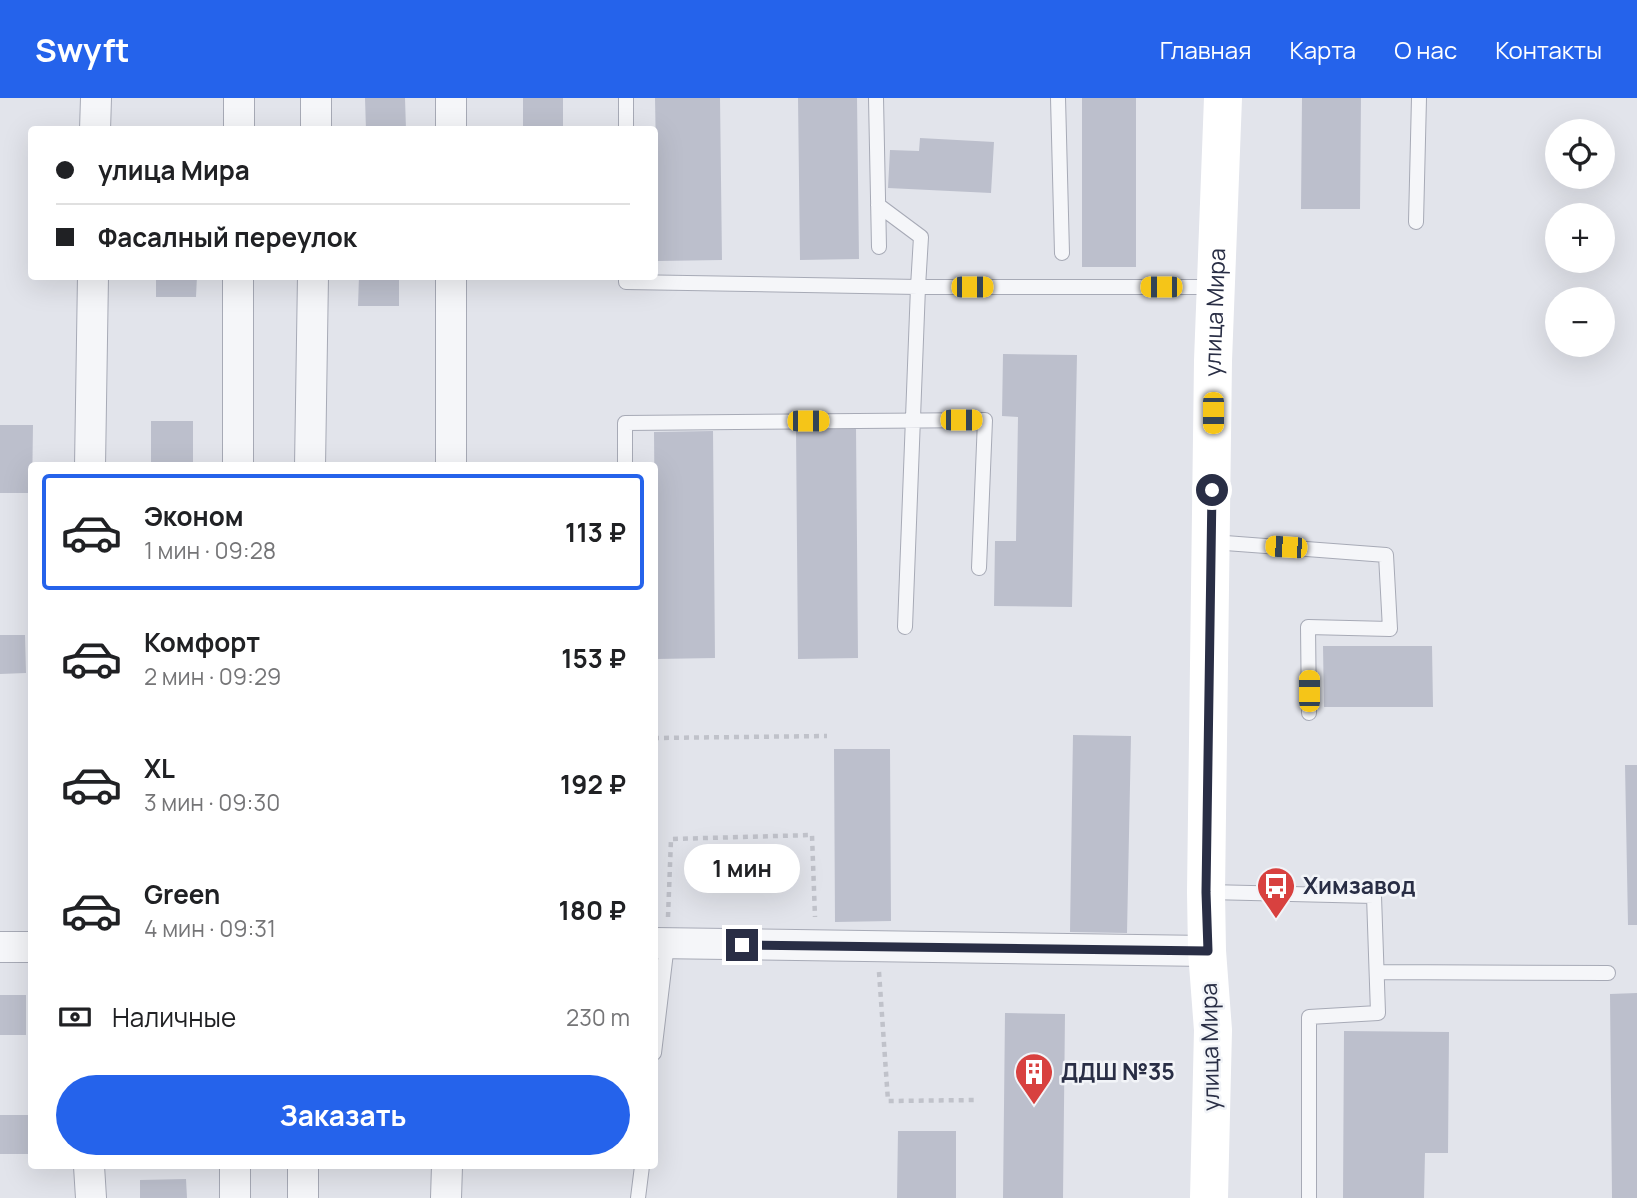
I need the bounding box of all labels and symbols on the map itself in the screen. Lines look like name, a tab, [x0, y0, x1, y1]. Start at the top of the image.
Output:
street label: улица Мира	[1196, 248, 1232, 377]
car	[952, 277, 994, 298]
car	[1141, 277, 1183, 298]
car	[1203, 392, 1224, 434]
car	[941, 410, 983, 431]
car	[788, 411, 830, 432]
route start	[1196, 474, 1228, 506]
car	[1265, 535, 1308, 559]
car	[1299, 670, 1320, 712]
callout: 1 мин	[684, 844, 800, 892]
bus stop icon: Химзавод	[1255, 865, 1297, 920]
place label: Химзавод	[1303, 869, 1416, 901]
route end	[726, 929, 758, 961]
street label: улица Мира	[1192, 983, 1226, 1111]
building icon: ДДШ №35	[1013, 1051, 1055, 1106]
place label: ДДШ №35	[1061, 1055, 1175, 1087]

